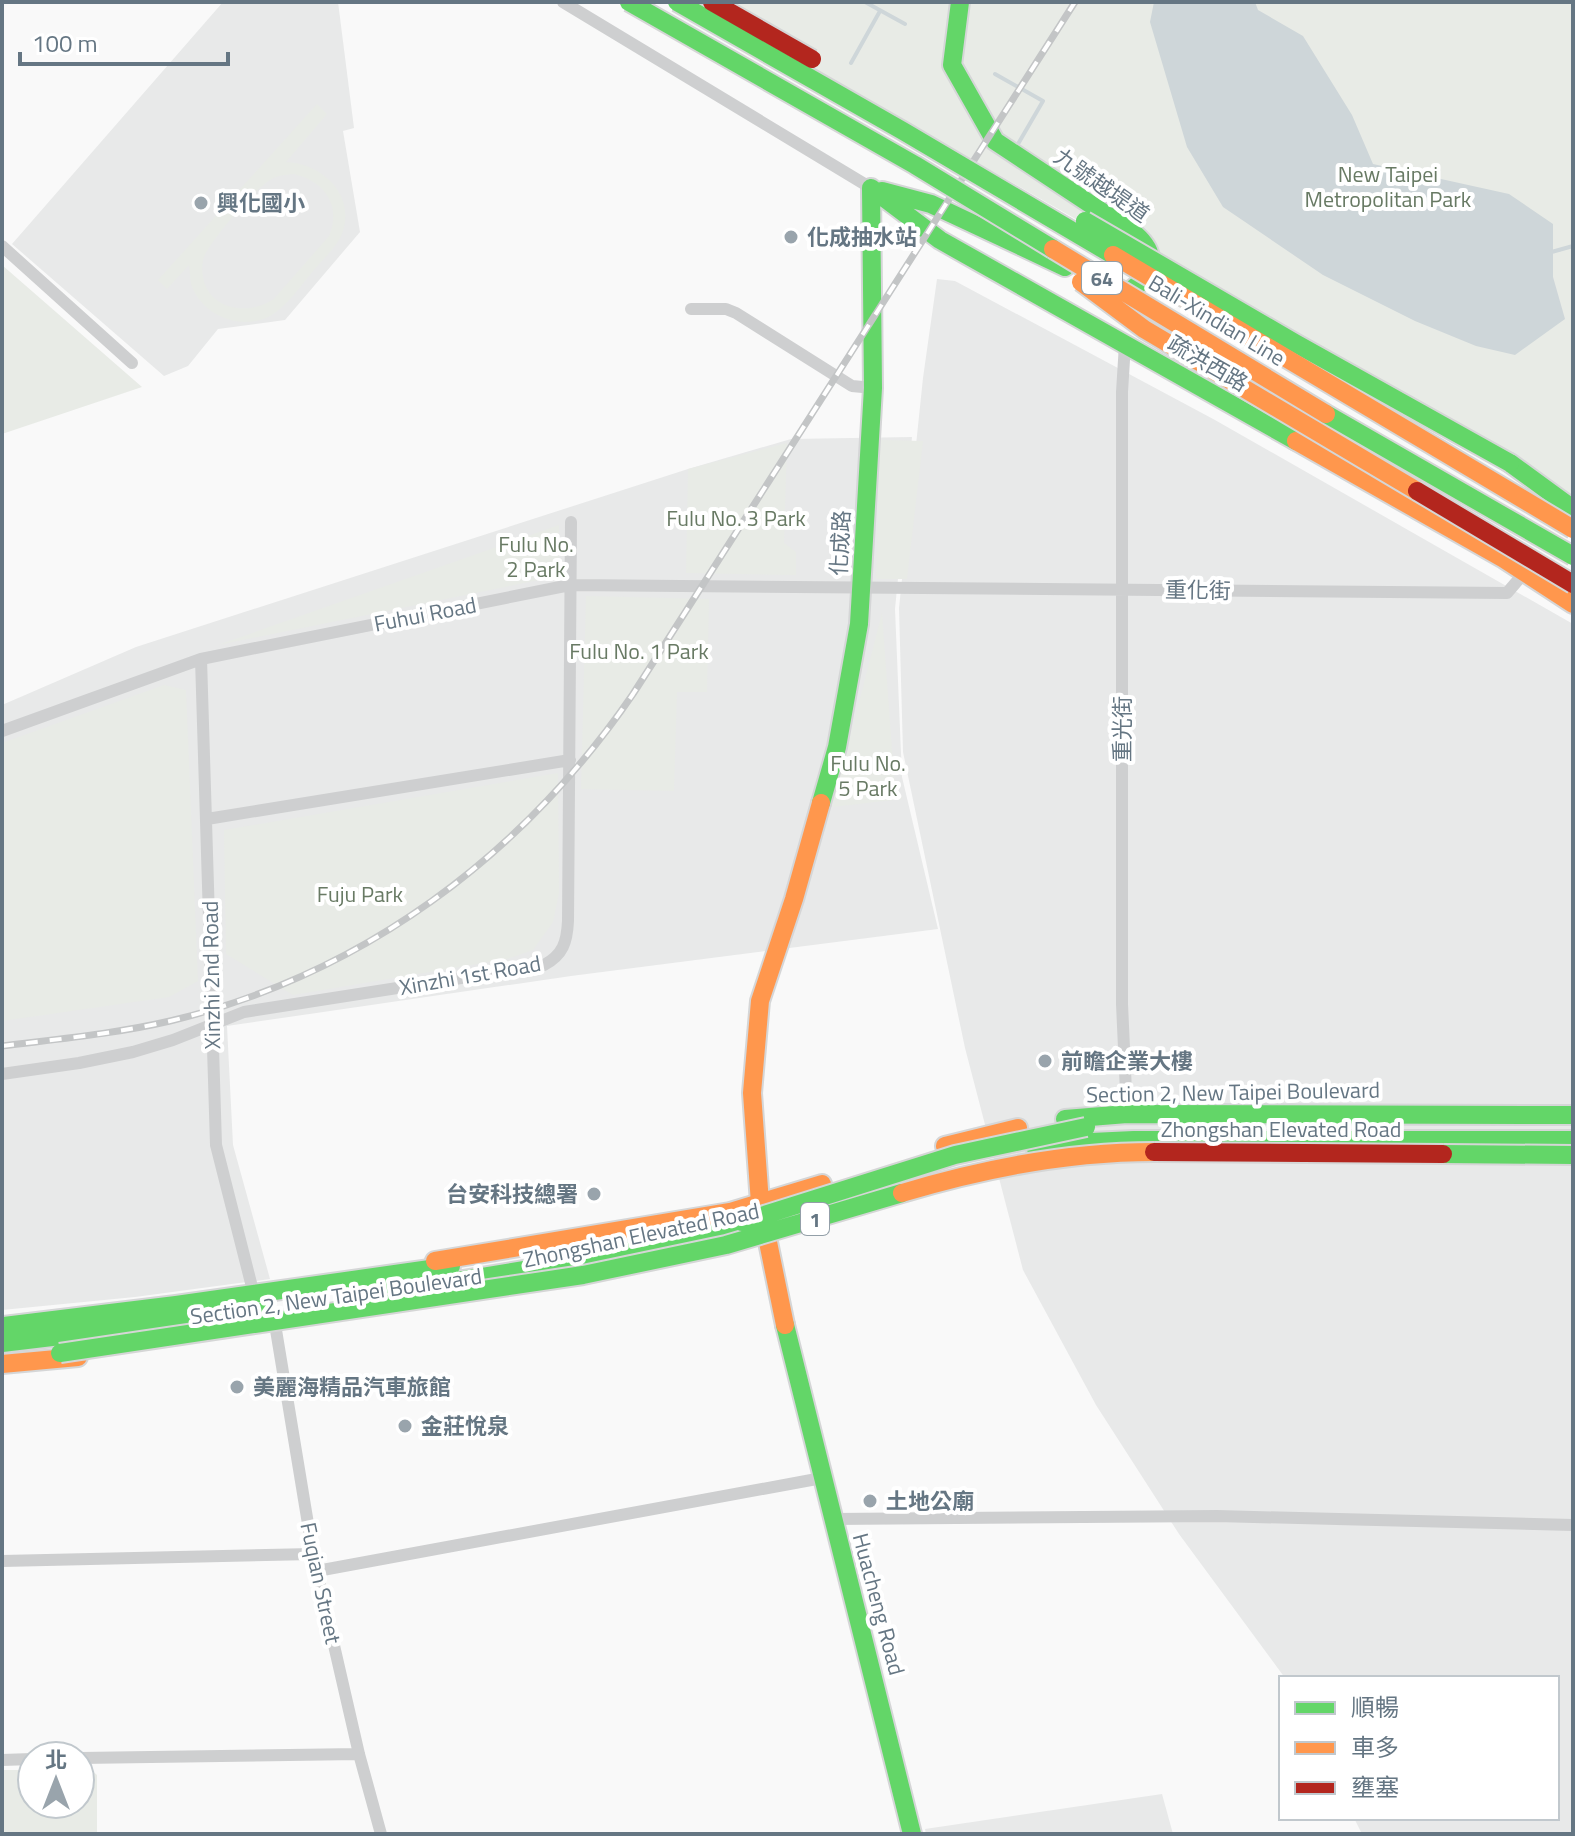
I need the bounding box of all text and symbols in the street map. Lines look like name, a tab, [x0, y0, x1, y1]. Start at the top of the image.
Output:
scale bar	[20, 16, 228, 66]
text: 100 m	[32, 25, 98, 61]
street label: 九號越堤道	[1047, 140, 1157, 230]
park label: New Taipei Metropolitan Park	[1305, 157, 1472, 216]
place label: 興化國小	[217, 186, 305, 220]
marker: 興化國小	[192, 194, 210, 212]
place label: 化成抽水站	[807, 220, 917, 254]
marker: 化成抽水站	[782, 228, 800, 246]
road number: 64	[1082, 262, 1122, 294]
street label: Bali-Xindian Line	[1142, 266, 1292, 374]
street label: 疏洪西路	[1161, 326, 1255, 400]
park label: Fulu No. 3 Park	[666, 501, 806, 535]
street label: 化成路	[821, 509, 859, 577]
park label: Fulu No. 2 Park	[498, 527, 574, 586]
street label: 重化街	[1165, 572, 1231, 608]
street label: Fuhui Road	[371, 587, 479, 641]
park label: Fulu No. 1 Park	[569, 634, 709, 668]
street label: 重光街	[1105, 696, 1139, 762]
park label: Fulu No. 5 Park	[830, 746, 906, 805]
park label: Fuju Park	[317, 877, 404, 911]
street label: Xinzhi 2nd Road	[193, 900, 229, 1050]
street label: Xinzhi 1st Road	[397, 946, 543, 1004]
place label: 前瞻企業大樓	[1061, 1044, 1193, 1078]
marker: 前瞻企業大樓	[1036, 1052, 1054, 1070]
street label: Section 2, New Taipei Boulevard	[1086, 1072, 1380, 1112]
street label: Zhongshan Elevated Road	[1161, 1112, 1401, 1146]
place label: 台安科技總署	[446, 1177, 578, 1211]
marker: 台安科技總署	[585, 1185, 603, 1203]
street label: Zhongshan Elevated Road	[520, 1193, 762, 1277]
road number: 1	[801, 1203, 829, 1235]
street label: Section 2, New Taipei Boulevard	[188, 1259, 484, 1333]
place label: 美麗海精品汽車旅館	[253, 1370, 451, 1404]
marker: 美麗海精品汽車旅館	[228, 1378, 246, 1396]
place label: 金莊悅泉	[421, 1409, 509, 1443]
marker: 金莊悅泉	[396, 1417, 414, 1435]
place label: 土地公廟	[886, 1484, 974, 1518]
marker: 土地公廟	[861, 1492, 879, 1510]
street label: Fuqian Street	[292, 1519, 351, 1647]
street label: Huacheng Road	[844, 1529, 914, 1679]
legend	[1279, 1676, 1559, 1820]
text: 順暢	[1351, 1689, 1399, 1725]
text: 車多	[1351, 1729, 1399, 1765]
north arrow	[16, 1740, 96, 1820]
text: 北	[45, 1743, 67, 1777]
text: 壅塞	[1351, 1769, 1399, 1805]

